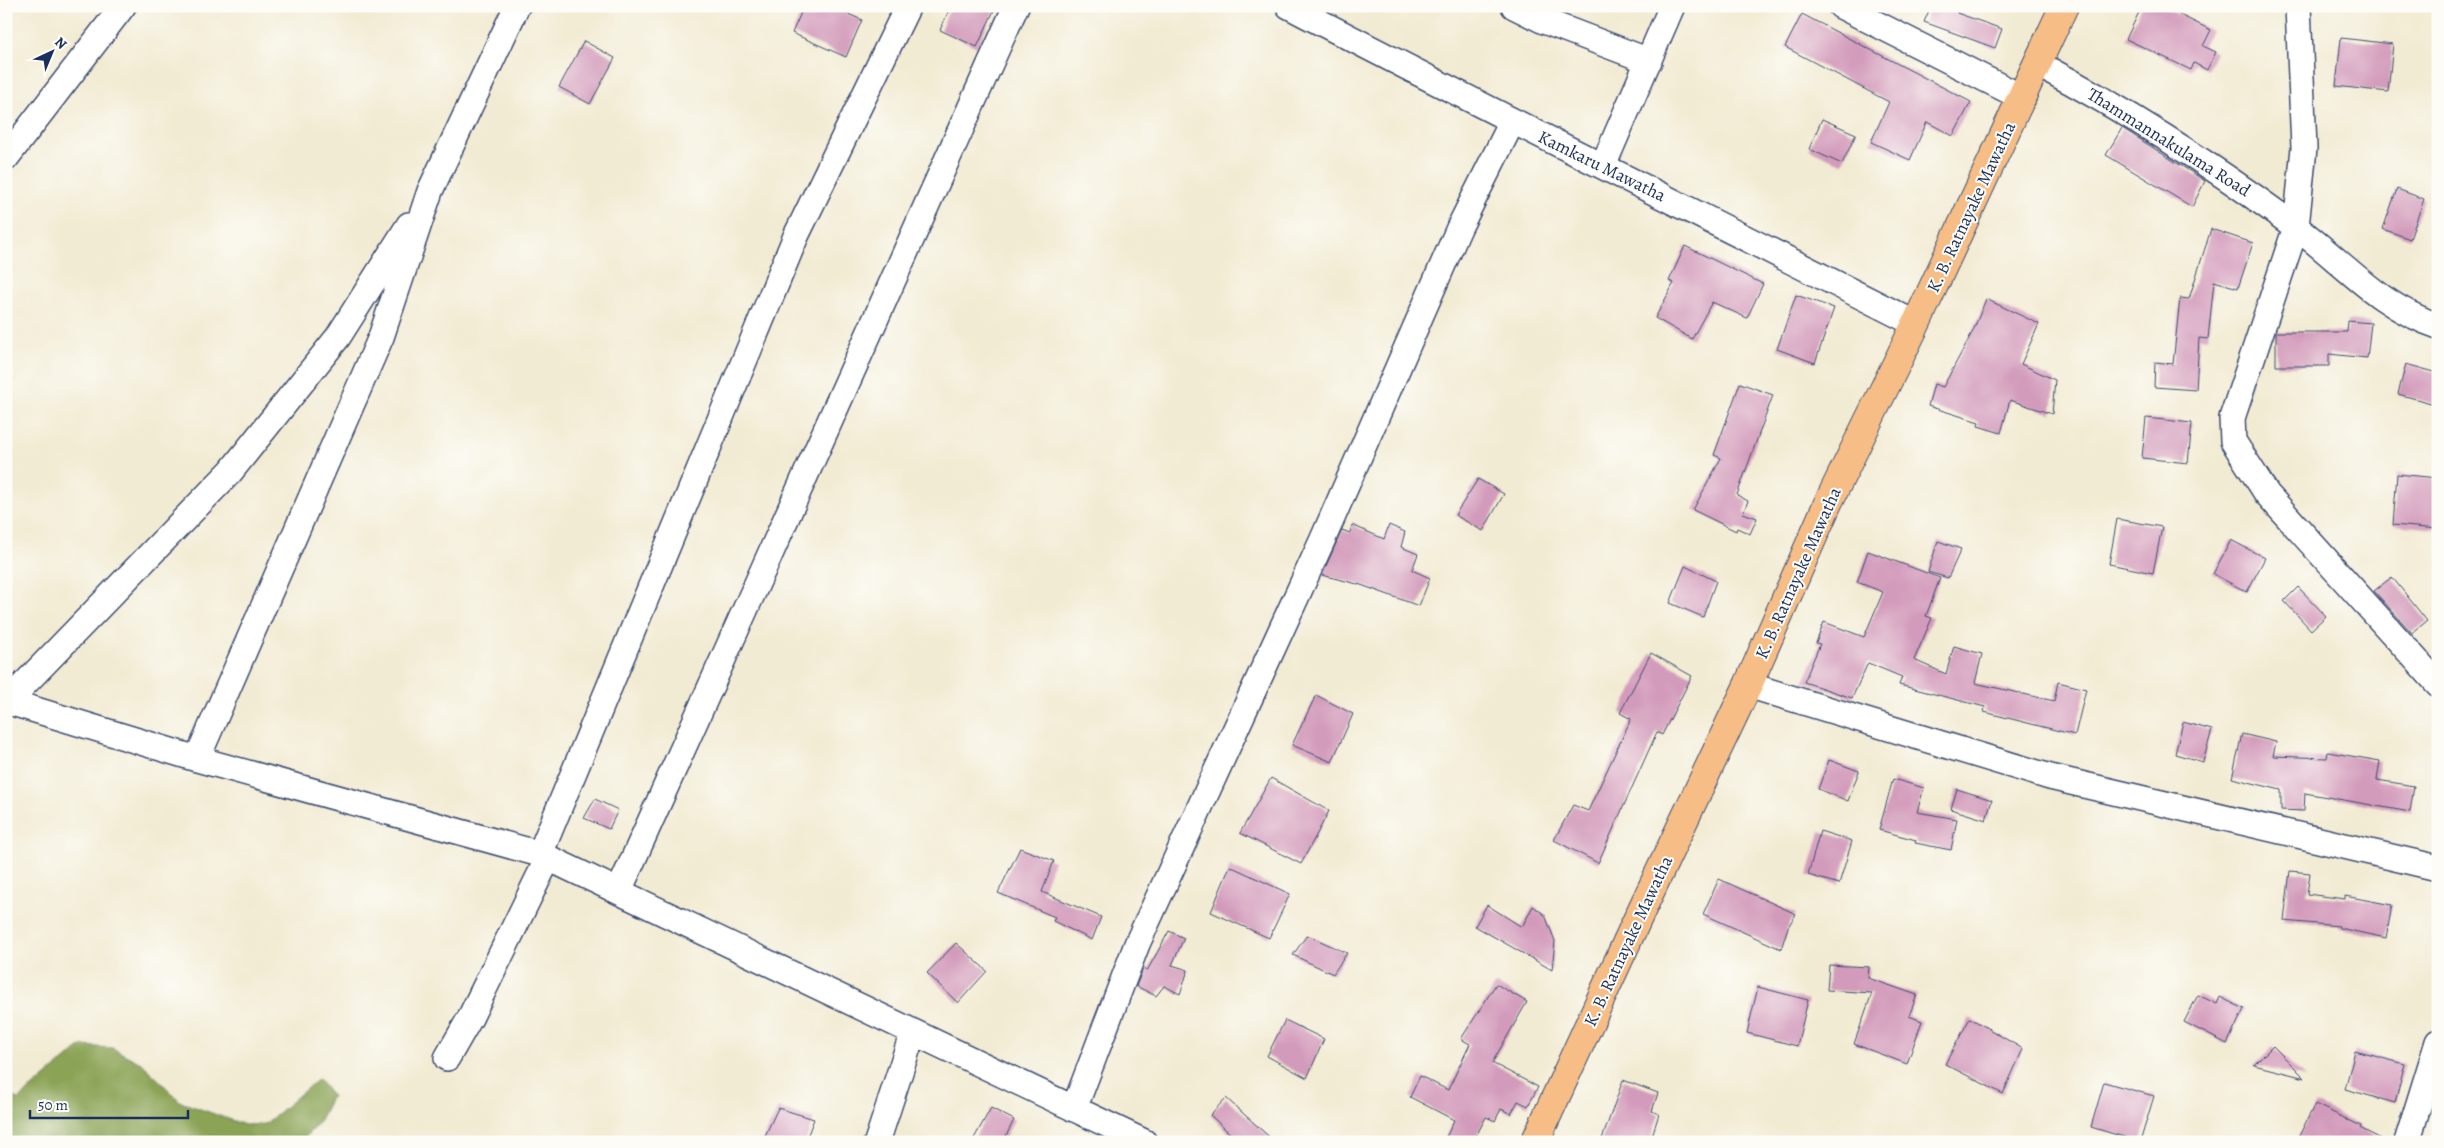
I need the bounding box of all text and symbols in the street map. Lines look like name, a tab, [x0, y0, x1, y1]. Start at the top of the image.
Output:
north arrow	[28, 28, 78, 78]
text: N	[50, 33, 71, 53]
street label: Thammannakulama Road	[2083, 82, 2256, 202]
street label: K. B. Ratnayake Mawatha	[1921, 117, 2021, 296]
street label: Kamkaru Mawatha	[1534, 125, 1671, 208]
street label: K. B. Ratnayake Mawatha	[1749, 483, 1847, 663]
street label: K. B. Ratnayake Mawatha	[1578, 851, 1678, 1030]
scale bar	[30, 1088, 188, 1120]
text: 50 m	[38, 1095, 68, 1115]

